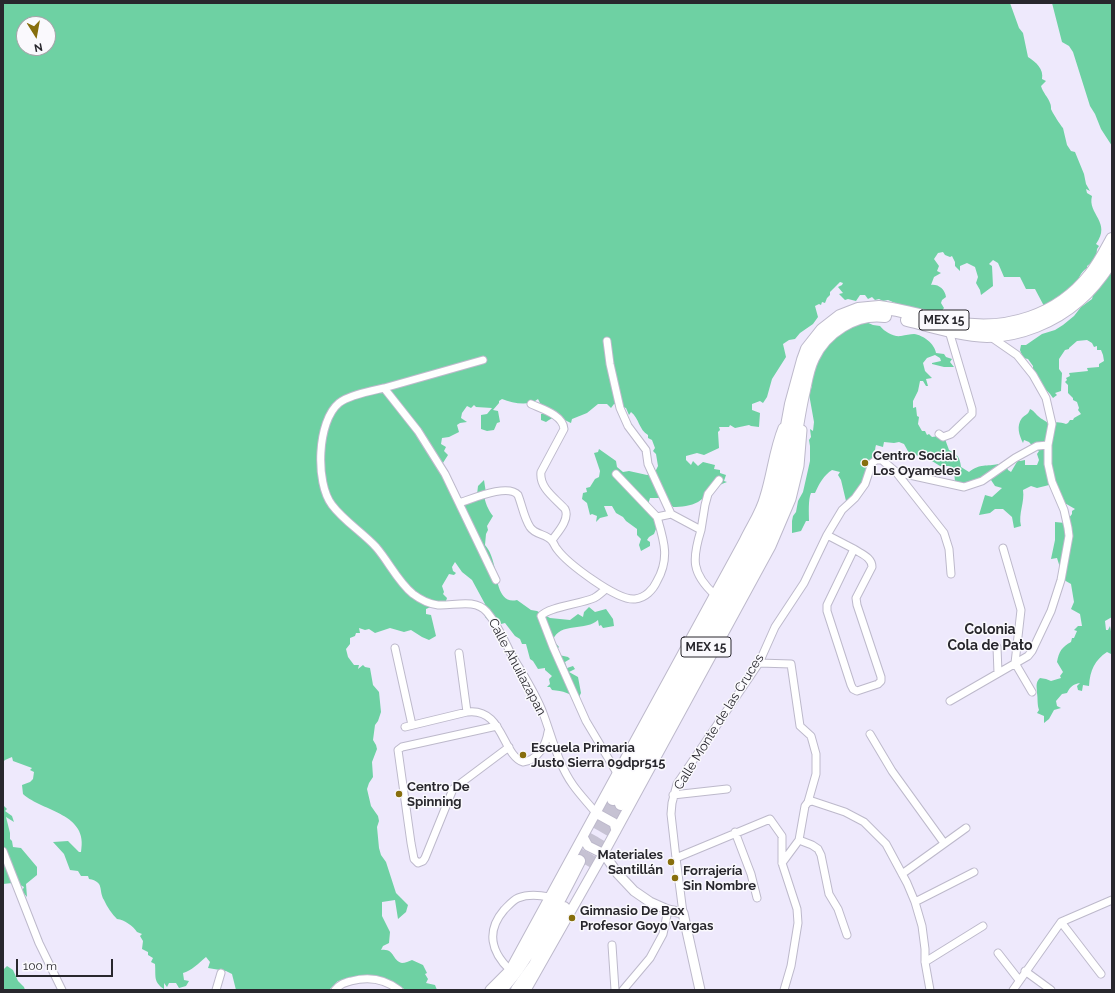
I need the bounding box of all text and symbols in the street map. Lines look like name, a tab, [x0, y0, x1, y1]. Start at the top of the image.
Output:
north arrow	[16, 16, 56, 56]
text: N	[33, 40, 44, 54]
road number: MEX 15	[919, 310, 969, 330]
place label: Centro Social Los Oyameles	[873, 448, 960, 479]
marker: Centro Social Los Oyameles	[860, 458, 870, 468]
street label: Calle Ahuilazapan	[485, 616, 549, 718]
district label: Colonia Cola de Pato	[947, 622, 1033, 654]
road number: MEX 15	[681, 637, 731, 657]
street label: Calle Monte de las Cruces	[671, 651, 767, 793]
place label: Escuela Primaria Justo Sierra 09dpr515	[531, 740, 665, 771]
marker: Escuela Primaria Justo Sierra 09dpr515	[518, 750, 528, 760]
place label: Centro De Spinning	[407, 779, 470, 810]
marker: Centro De Spinning	[394, 789, 404, 799]
place label: Materiales Santillán	[598, 847, 663, 878]
marker: Materiales Santillán	[666, 857, 676, 867]
place label: Forrajería Sin Nombre	[683, 863, 756, 894]
marker: Forrajería Sin Nombre	[670, 873, 680, 883]
place label: Gimnasio De Box Profesor Goyo Vargas	[580, 903, 713, 934]
marker: Gimnasio De Box Profesor Goyo Vargas	[567, 913, 577, 923]
scale bar	[18, 951, 115, 977]
text: 100 m	[23, 959, 57, 973]

